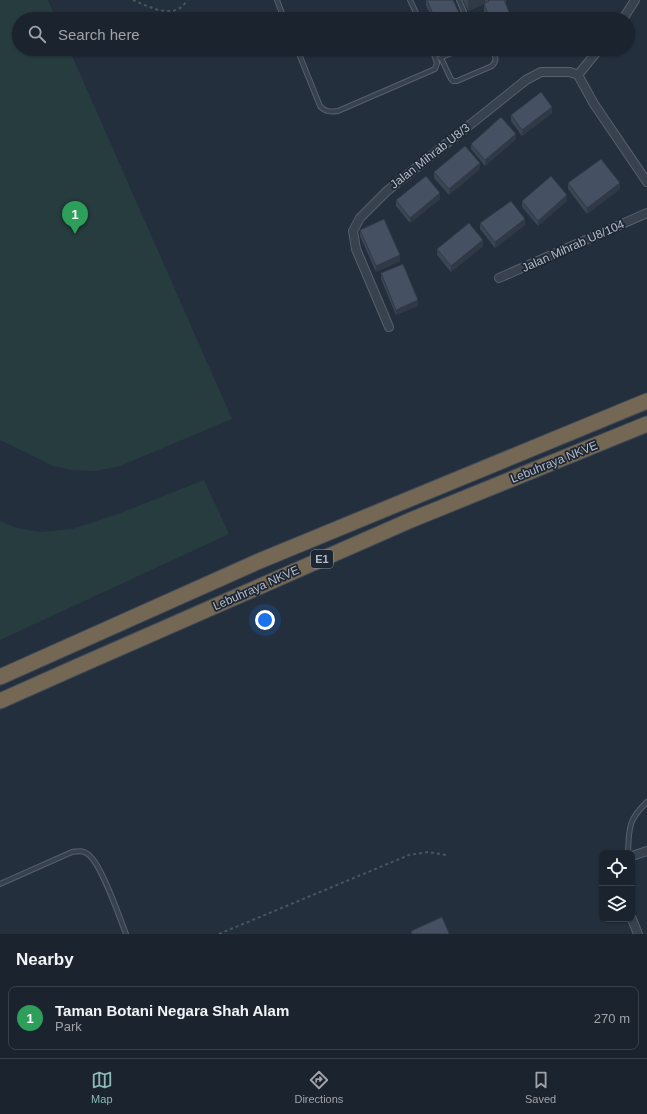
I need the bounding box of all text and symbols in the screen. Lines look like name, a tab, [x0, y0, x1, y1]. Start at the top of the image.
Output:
search box	[12, 12, 635, 56]
icon: search	[26, 23, 48, 45]
text: Search here	[58, 26, 140, 43]
street label: Jalan Mihrab U8/3	[387, 120, 473, 191]
pin: 1	[62, 201, 88, 234]
street label: Jalan Mihrab U8/104	[520, 217, 627, 275]
street label: Lebuhraya NKVE	[508, 438, 600, 486]
road number: E1	[311, 550, 333, 568]
street label: Lebuhraya NKVE	[211, 563, 301, 613]
your location	[255, 610, 275, 630]
map controls	[599, 850, 635, 922]
button: locate	[599, 850, 635, 886]
button: layers	[599, 886, 635, 922]
text: Nearby	[16, 950, 74, 969]
text: Taman Botani Negara Shah Alam	[55, 1002, 289, 1019]
text: 1	[26, 1011, 34, 1026]
text: 270 m	[594, 1011, 630, 1026]
text: Park	[55, 1019, 82, 1034]
tab: Map	[91, 1069, 113, 1105]
tab: Directions	[294, 1069, 343, 1105]
tab: Saved	[525, 1069, 556, 1105]

